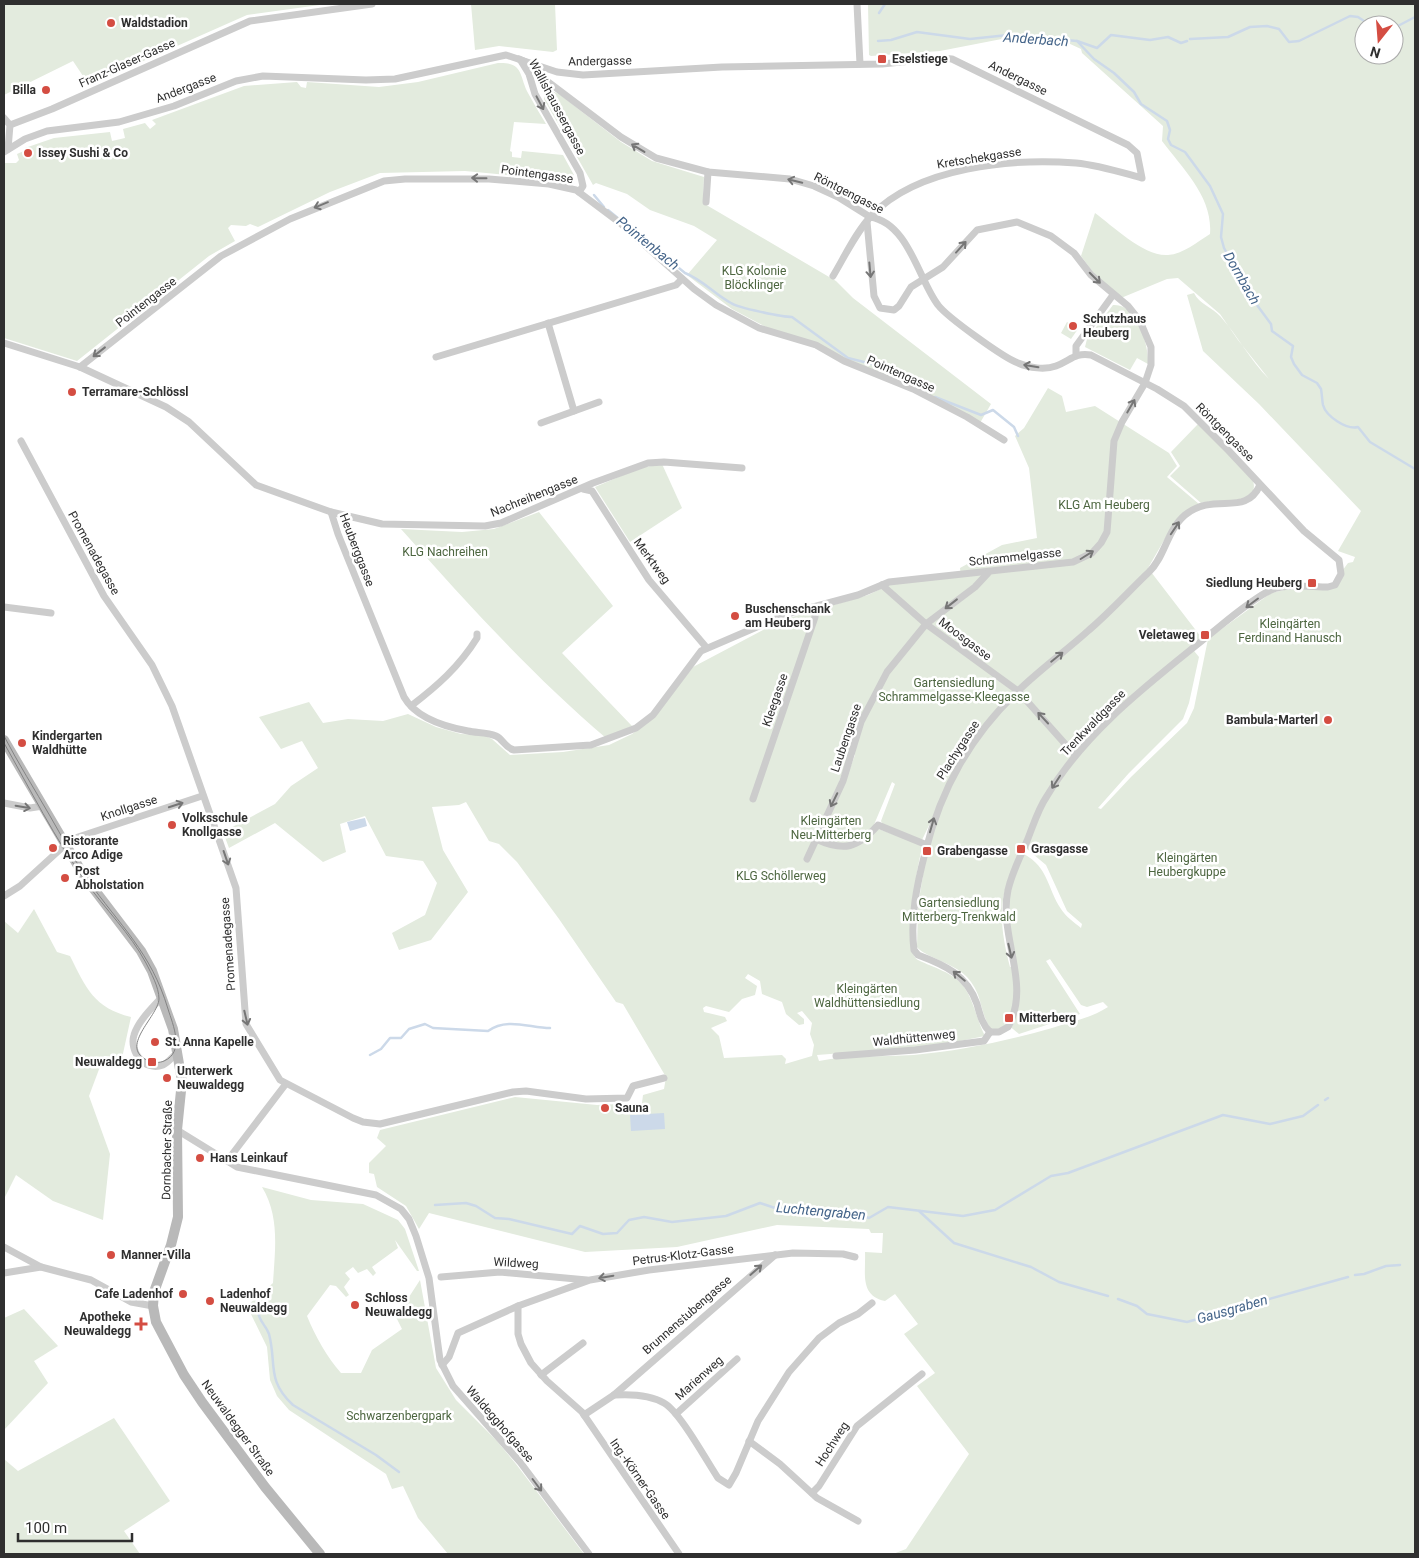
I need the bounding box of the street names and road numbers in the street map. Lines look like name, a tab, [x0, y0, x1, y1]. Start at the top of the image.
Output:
street label: Franz-Glaser-Gasse	[77, 36, 177, 90]
street label: Andergasse	[568, 53, 632, 69]
street label: Wallishaussergasse	[526, 57, 588, 157]
street label: Andergasse	[986, 58, 1050, 98]
street label: Andergasse	[154, 70, 218, 106]
street label: Kretschekgasse	[936, 144, 1022, 172]
street label: Pointengasse	[500, 162, 574, 186]
street label: Röntgengasse	[812, 169, 886, 217]
street label: Pointengasse	[113, 274, 179, 330]
street label: Pointengasse	[865, 353, 937, 395]
street label: Röntgengasse	[1193, 400, 1257, 464]
street label: Nachreihengasse	[488, 472, 580, 520]
street label: Promenadegasse	[65, 509, 123, 597]
street label: Heuberggasse	[337, 511, 377, 589]
street label: Merktweg	[631, 535, 673, 587]
street label: Schrammelgasse	[968, 545, 1062, 569]
street label: Moosgasse	[936, 615, 994, 663]
street label: Kleegasse	[759, 672, 791, 728]
street label: Trenkwaldgasse	[1058, 687, 1128, 759]
street label: Laubengasse	[828, 702, 864, 774]
street label: Plachygasse	[934, 718, 982, 782]
street label: Knollgasse	[99, 792, 159, 824]
street label: Promenadegasse	[218, 897, 238, 991]
street label: Waldhüttenweg	[872, 1027, 956, 1049]
street label: Dornbacher Straße	[159, 1100, 175, 1200]
street label: Petrus-Klotz-Gasse	[632, 1242, 734, 1268]
street label: Wildweg	[493, 1255, 539, 1271]
street label: Brunnenstubengasse	[640, 1273, 734, 1357]
street label: Marienweg	[672, 1353, 726, 1403]
street label: Neuwaldegger Straße	[199, 1377, 277, 1479]
street label: Waldegghofgasse	[463, 1383, 537, 1465]
street label: Hochweg	[812, 1419, 852, 1469]
street label: Ing.-Körner-Gasse	[607, 1436, 673, 1522]

